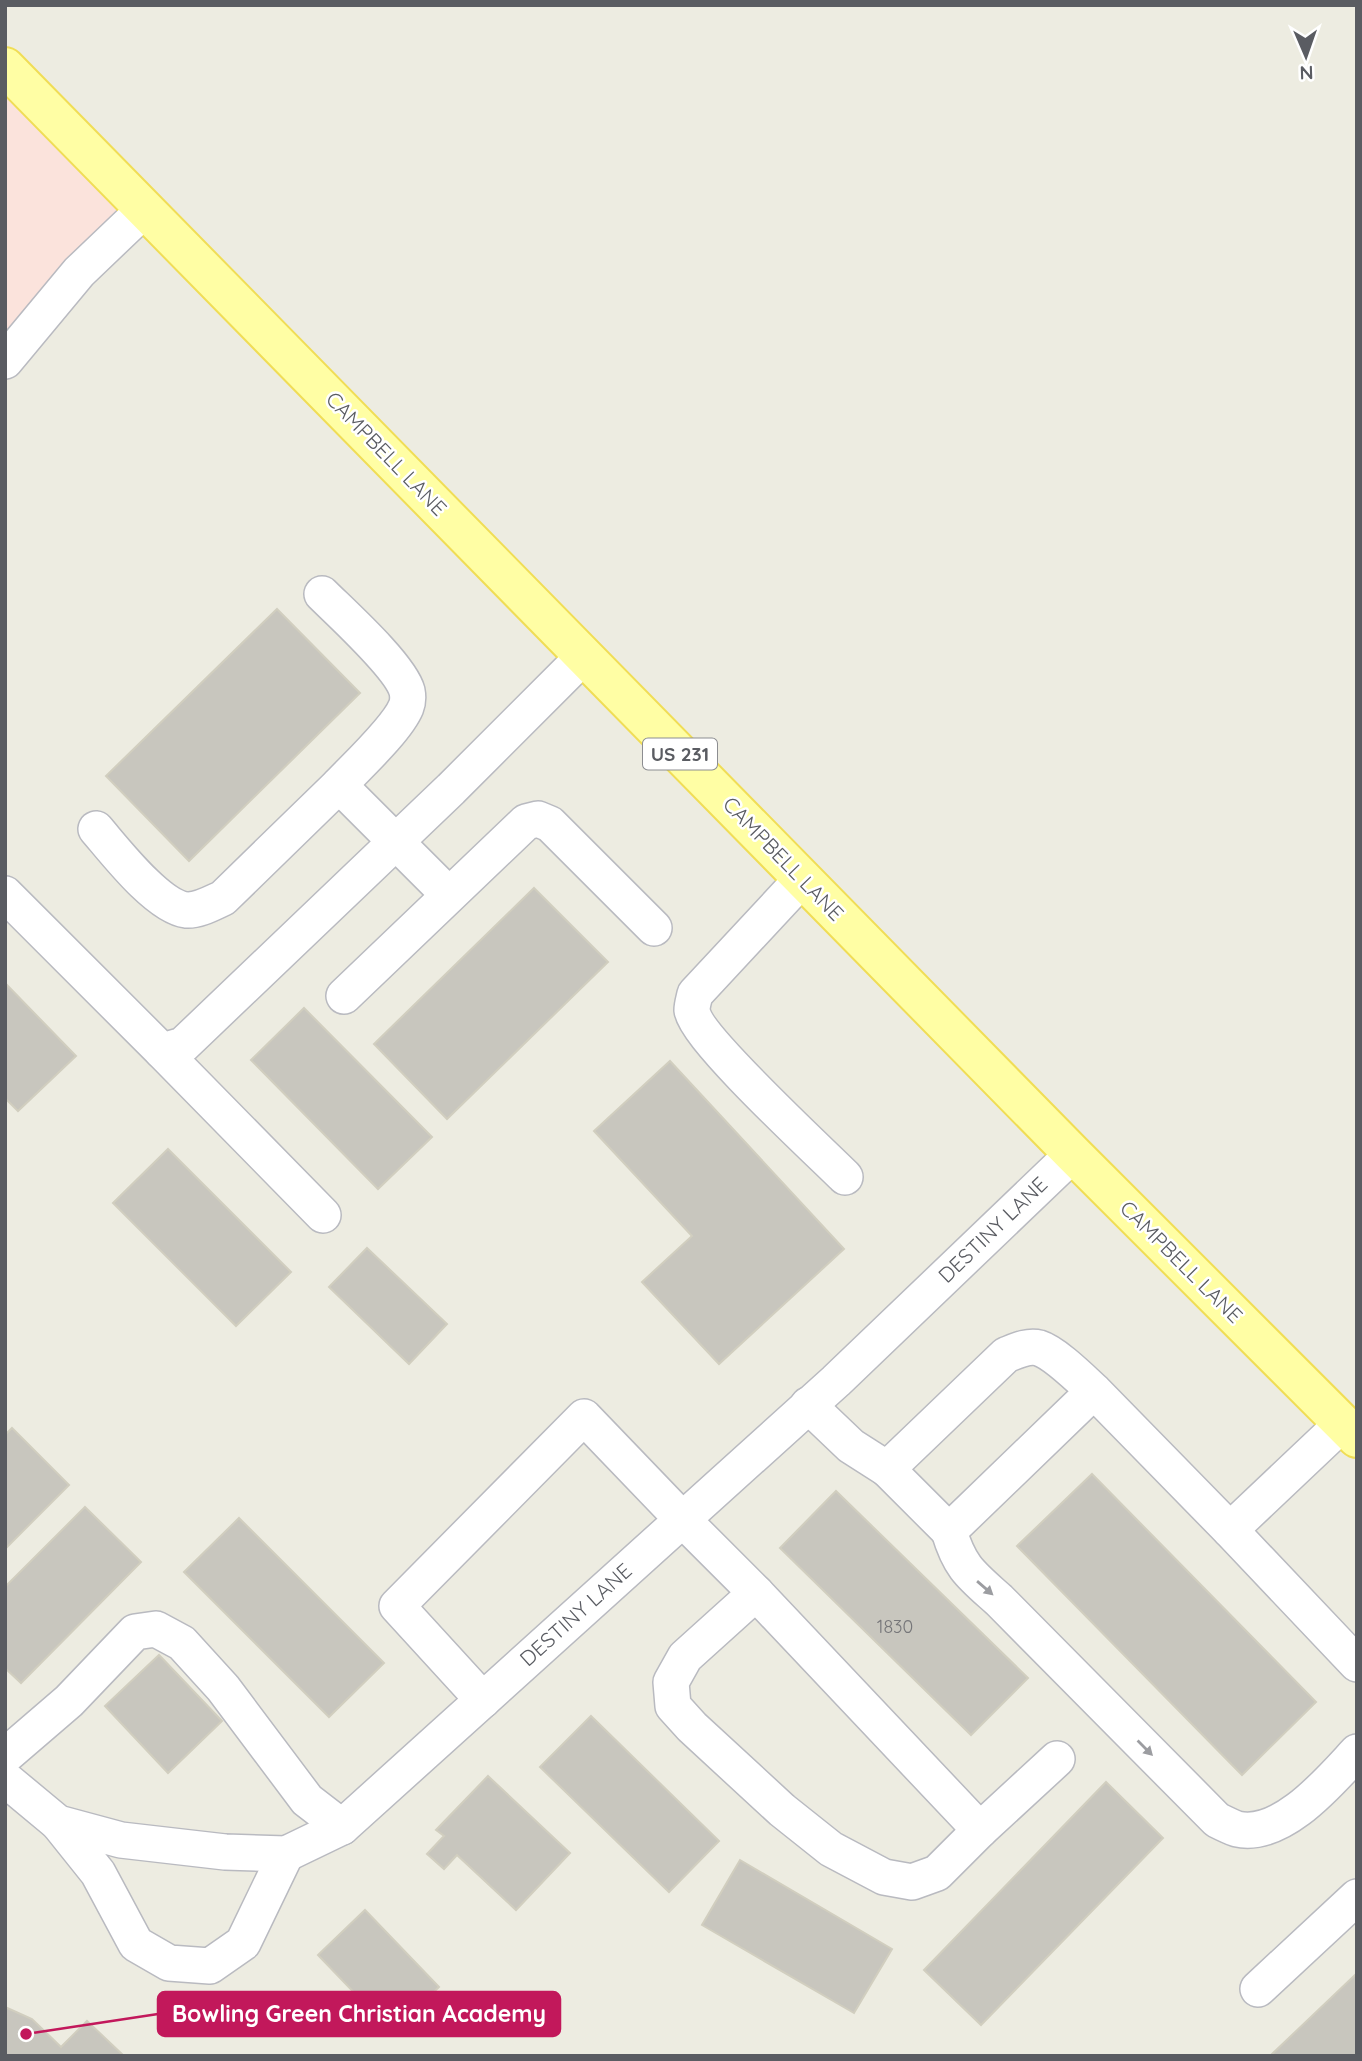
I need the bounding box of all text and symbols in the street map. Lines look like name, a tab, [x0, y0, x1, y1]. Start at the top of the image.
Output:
north arrow	[1271, 21, 1341, 91]
text: N	[1299, 61, 1314, 85]
street label: CAMPBELL LANE	[321, 386, 453, 521]
road number: US 231	[643, 738, 717, 769]
street label: CAMPBELL LANE	[718, 791, 850, 926]
street label: DESTINY LANE	[932, 1171, 1052, 1288]
street label: CAMPBELL LANE	[1115, 1195, 1248, 1328]
street label: DESTINY LANE	[514, 1557, 637, 1671]
one-way arrow	[976, 1579, 993, 1595]
house number: 1830	[877, 1615, 913, 1638]
one-way arrow	[1137, 1740, 1154, 1757]
callout: Bowling Green Christian Academy	[158, 1992, 560, 2036]
text: Bowling Green Christian Academy	[172, 1999, 546, 2028]

